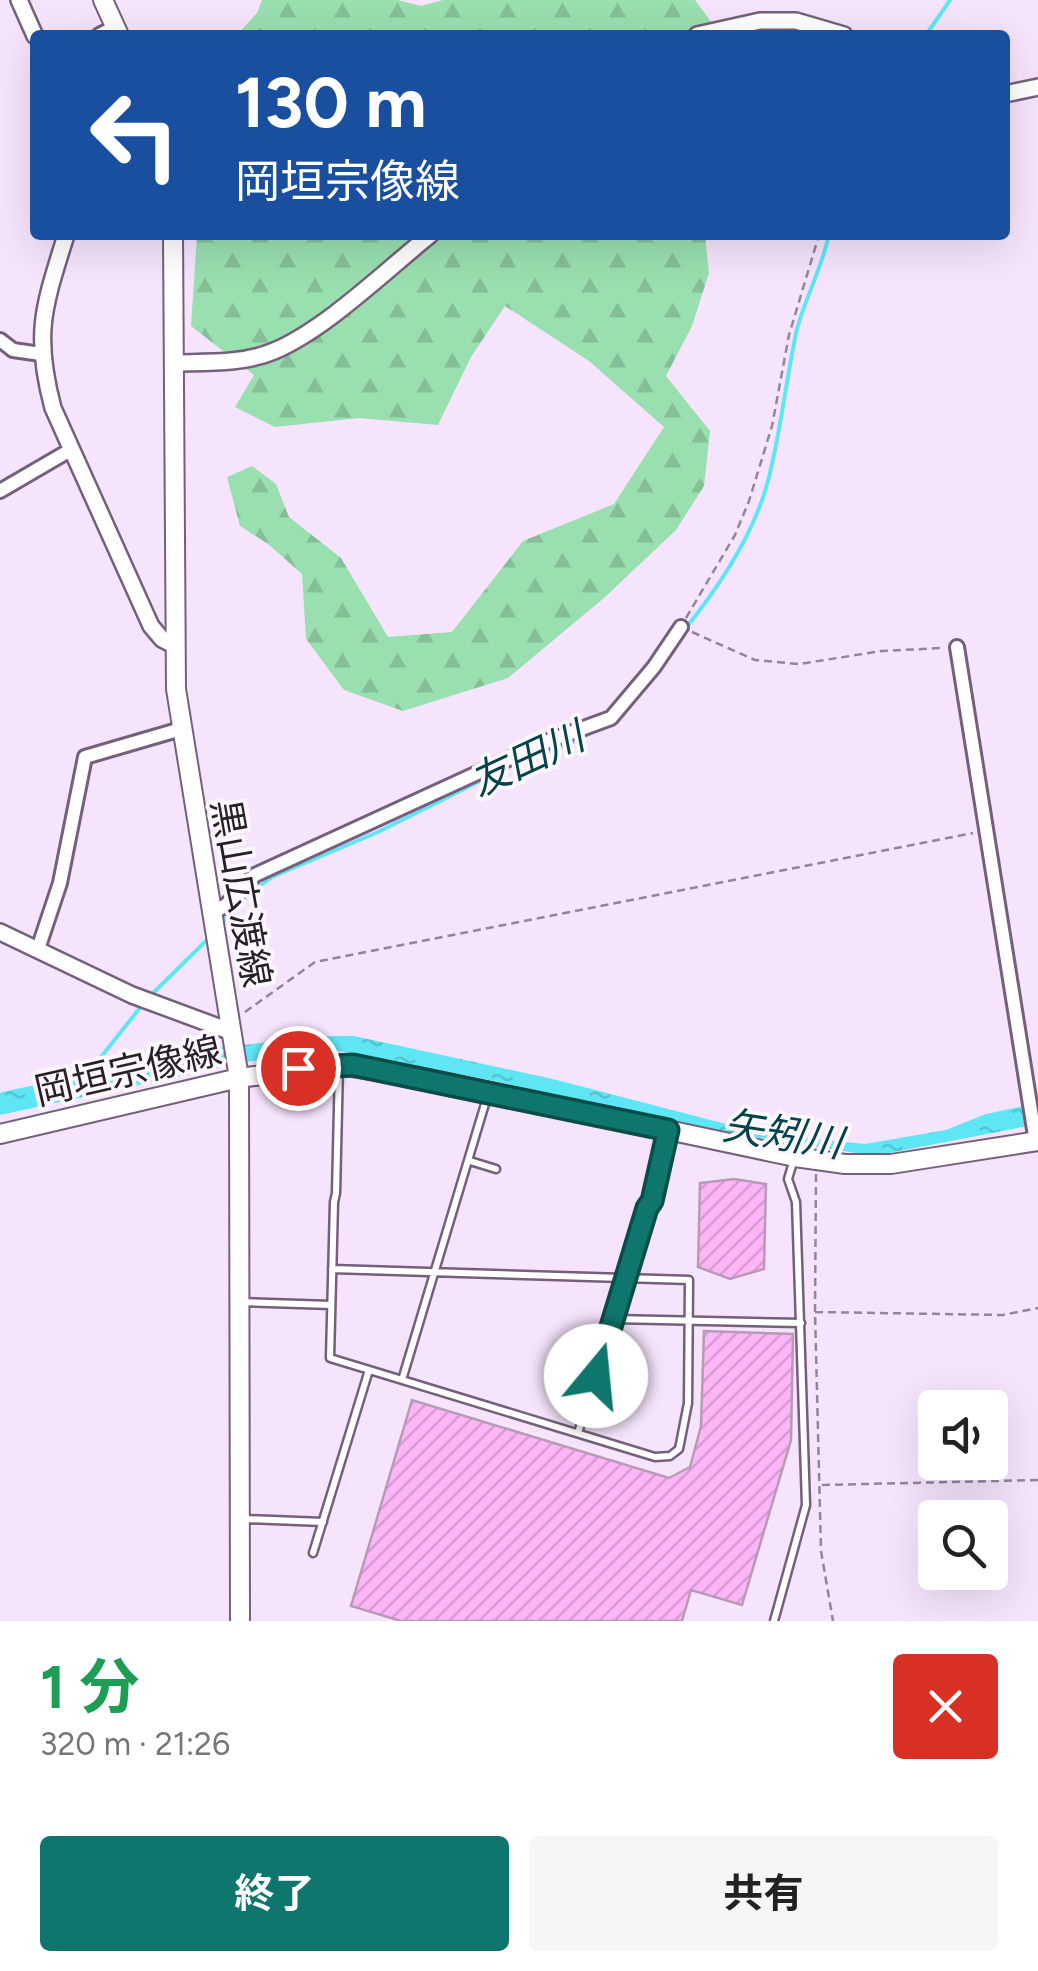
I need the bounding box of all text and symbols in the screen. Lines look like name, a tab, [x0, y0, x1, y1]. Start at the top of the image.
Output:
text: 130 m	[235, 60, 427, 145]
icon: left	[70, 70, 200, 200]
text: 岡垣宗像線	[235, 154, 460, 208]
water label: 友田川	[462, 710, 595, 806]
street label: 黒山広渡線	[202, 795, 280, 991]
pin	[256, 1026, 341, 1111]
street label: 岡垣宗像線	[30, 1027, 226, 1115]
icon: arrive	[271, 1041, 326, 1096]
water label: 矢矧川	[720, 1101, 850, 1168]
position arrow	[544, 1324, 648, 1428]
map controls	[918, 1390, 1008, 1590]
button: sound	[918, 1390, 1008, 1480]
button: search	[918, 1500, 1008, 1590]
text: 1 分	[40, 1651, 140, 1723]
button: close	[893, 1654, 998, 1759]
text: 320 m · 21:26	[40, 1725, 230, 1763]
button: 終了	[40, 1836, 509, 1951]
button: 共有	[529, 1836, 998, 1951]

